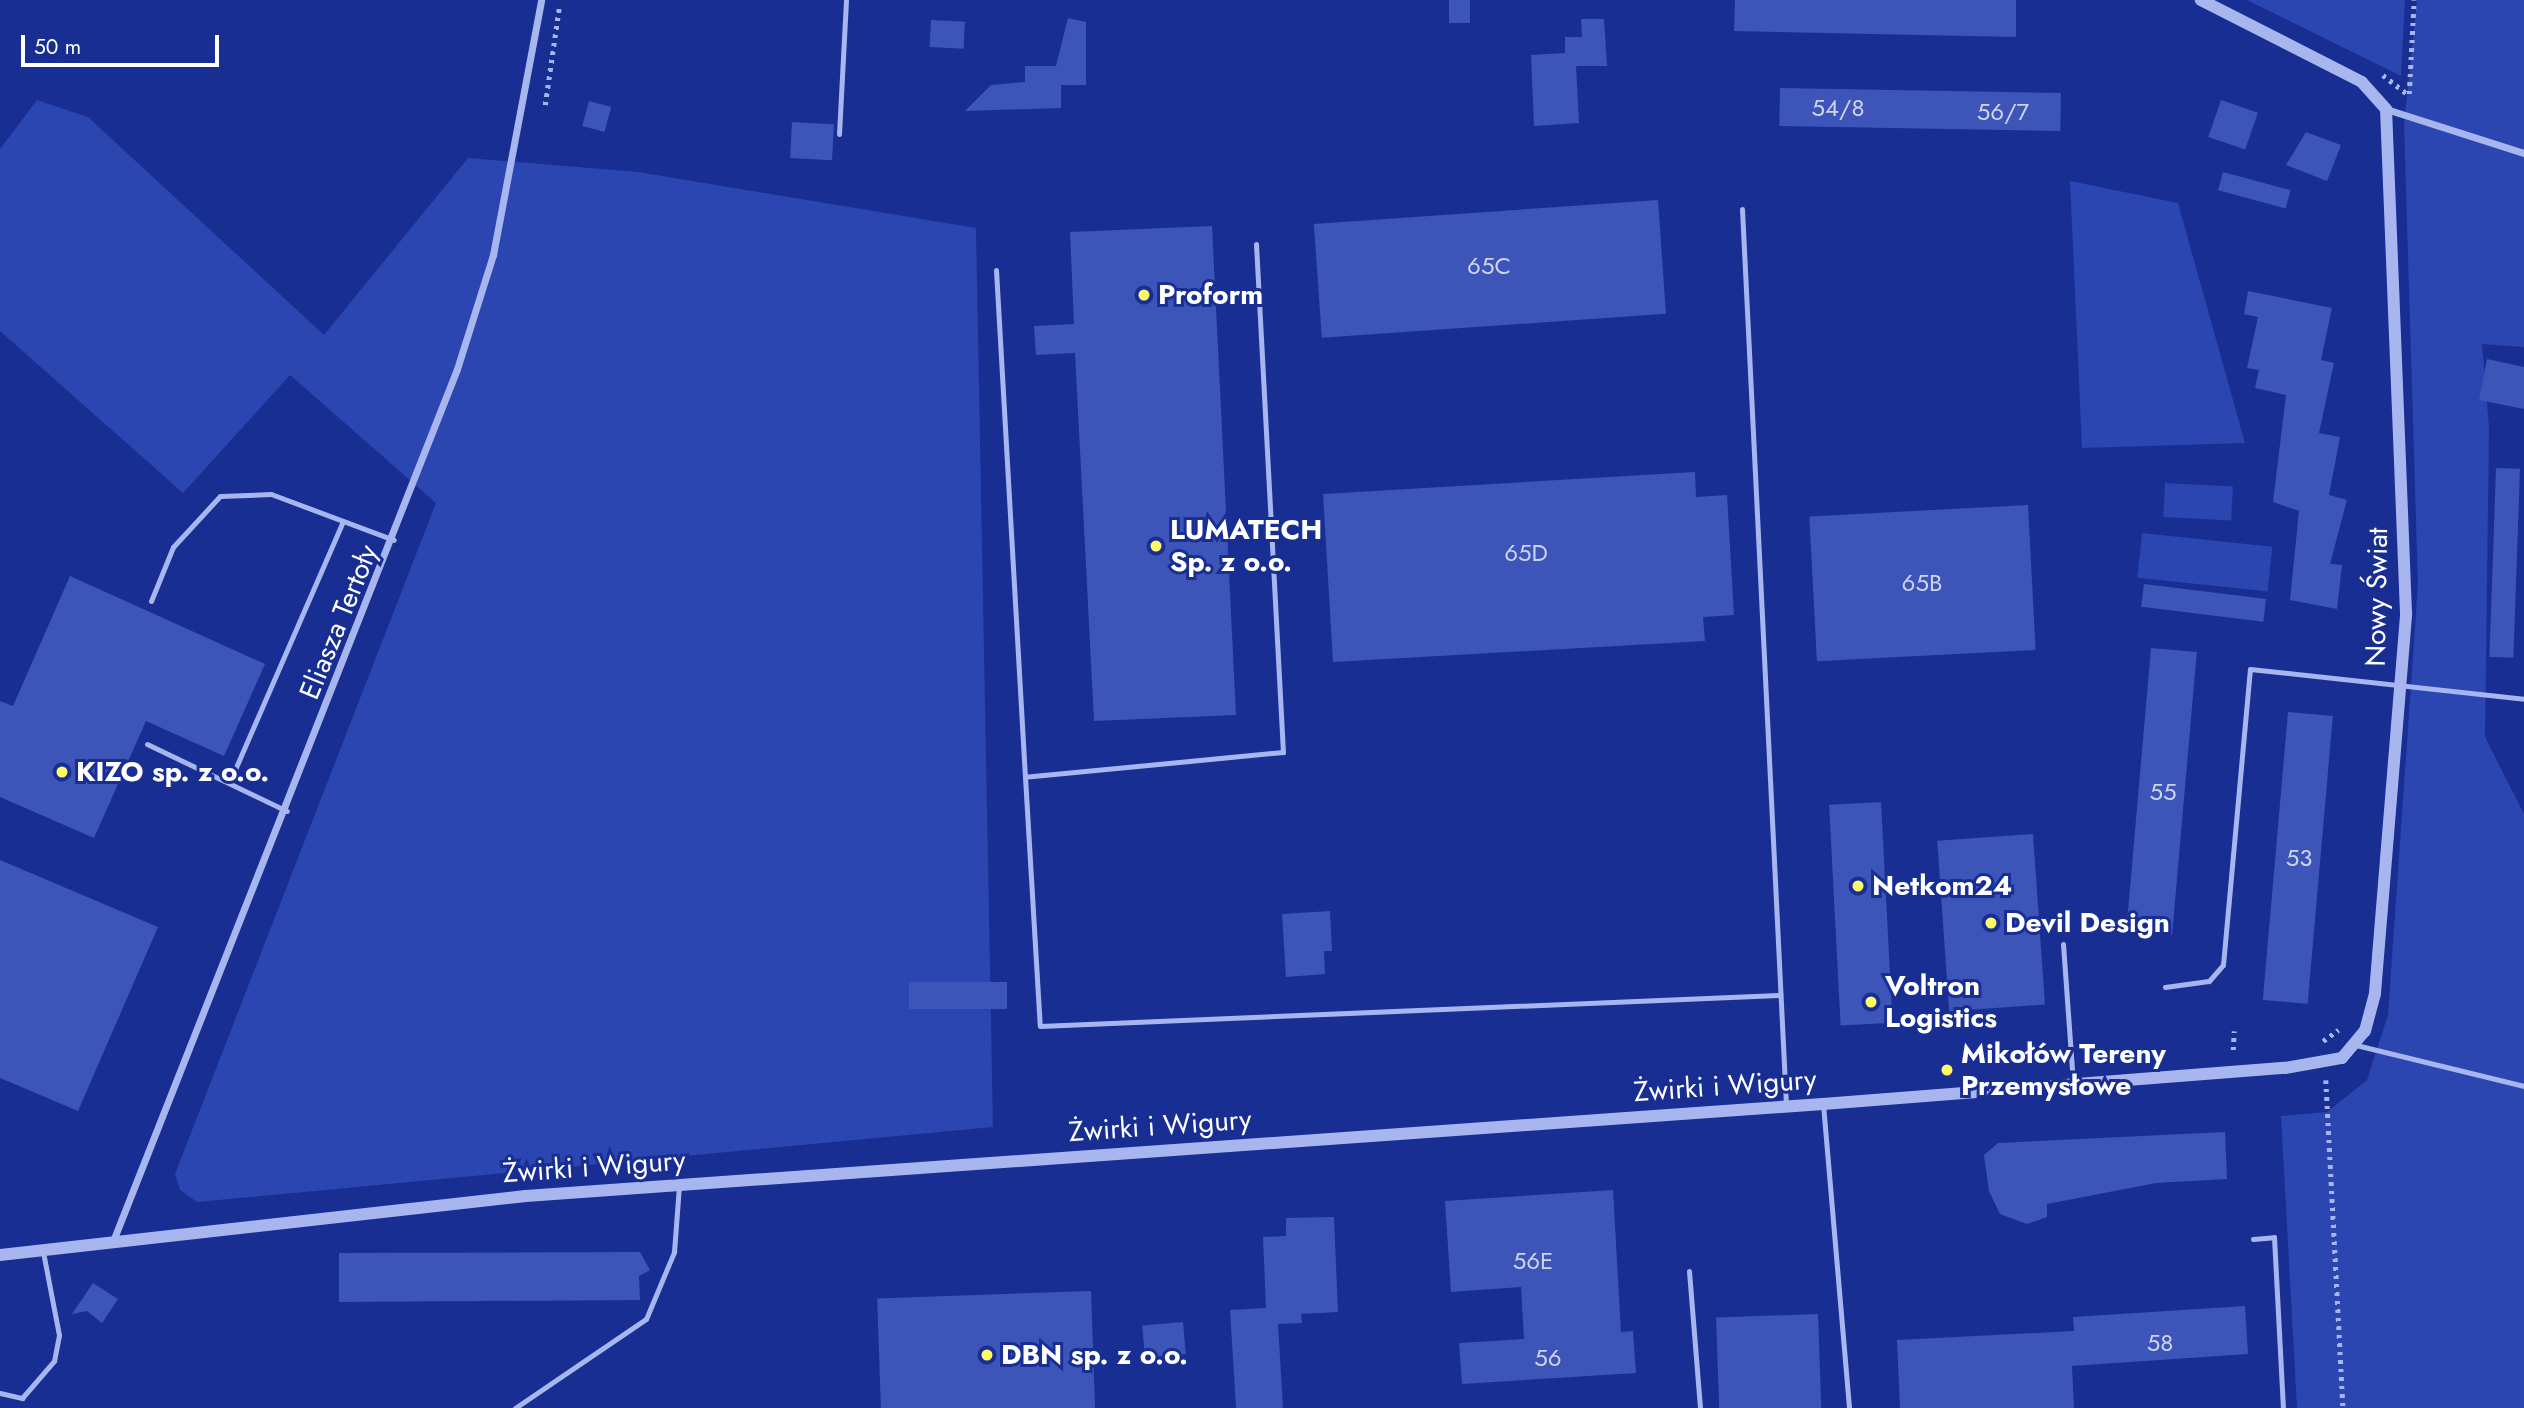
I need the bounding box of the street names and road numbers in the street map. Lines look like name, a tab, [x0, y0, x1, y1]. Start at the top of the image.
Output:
street label: Nowy Świat	[2359, 527, 2395, 667]
street label: Eliasza Tertoły	[293, 540, 385, 704]
street label: Żwirki i Wigury	[1632, 1063, 1818, 1109]
street label: Żwirki i Wigury	[1067, 1103, 1253, 1149]
street label: Żwirki i Wigury	[501, 1144, 687, 1190]

